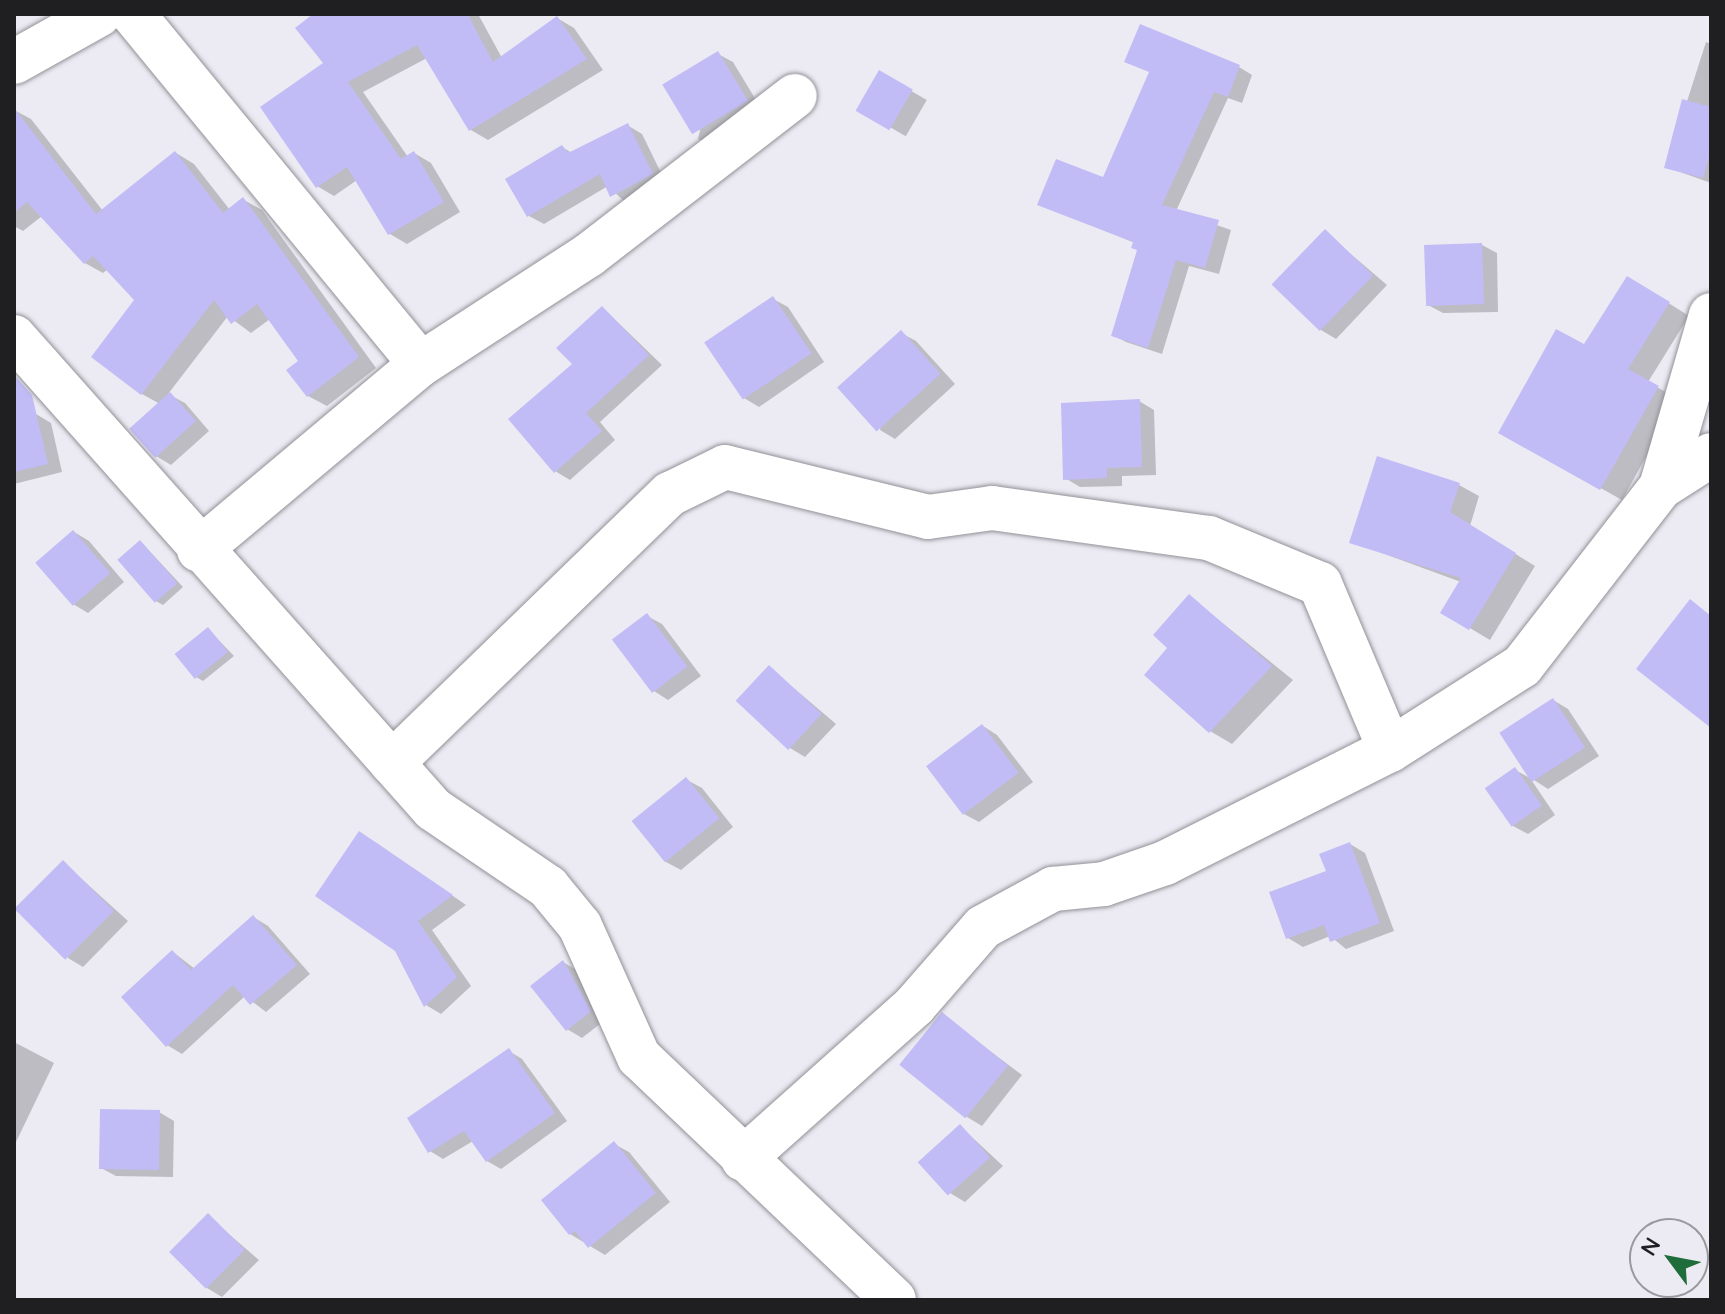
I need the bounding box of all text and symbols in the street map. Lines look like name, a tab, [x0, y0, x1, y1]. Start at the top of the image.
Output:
north arrow	[1629, 1218, 1709, 1298]
text: N	[1634, 1232, 1666, 1261]

